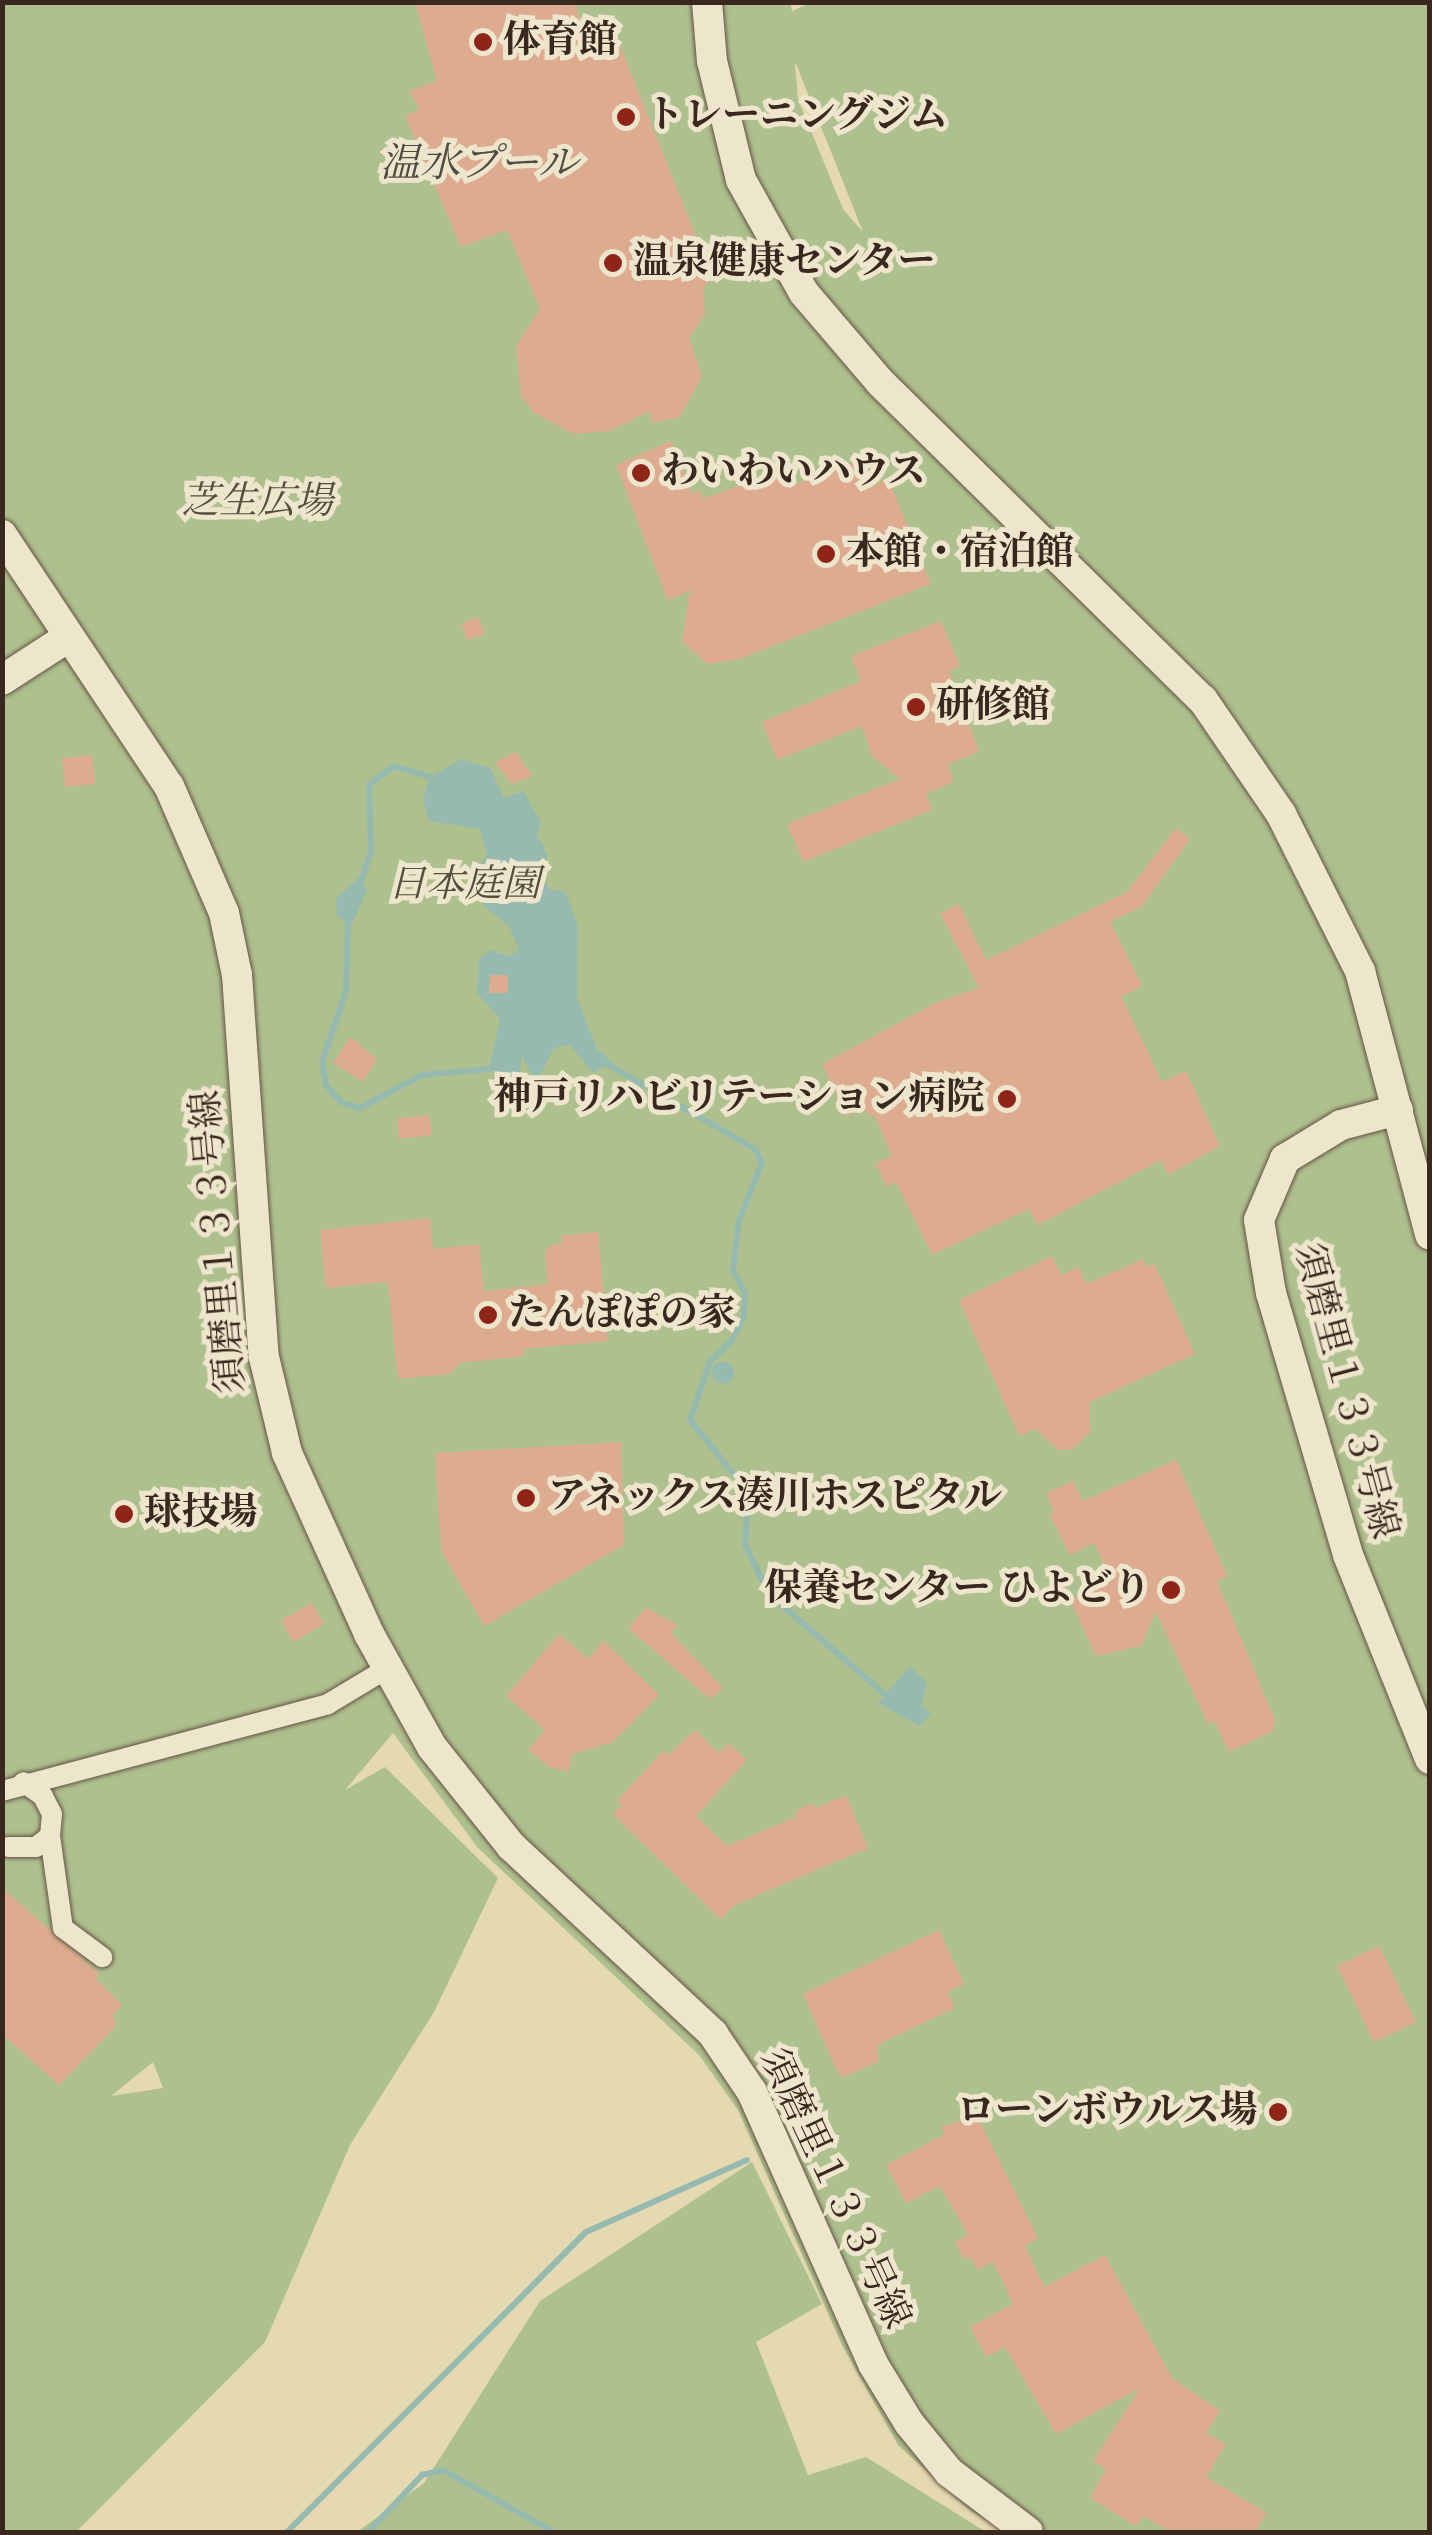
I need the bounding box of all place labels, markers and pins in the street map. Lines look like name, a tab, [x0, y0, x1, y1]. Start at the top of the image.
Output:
place label: 体育館	[503, 19, 617, 65]
marker: 体育館	[472, 31, 494, 53]
place label: トレーニングジム	[646, 94, 950, 140]
marker: トレーニングジム	[615, 106, 637, 128]
place label: 温泉健康センター	[633, 240, 937, 286]
marker: 温泉健康センター	[602, 252, 624, 274]
place label: わいわいハウス	[661, 450, 927, 496]
marker: わいわいハウス	[630, 462, 652, 484]
place label: 本館・宿泊館	[846, 531, 1074, 577]
marker: 本館・宿泊館	[815, 543, 837, 565]
place label: 研修館	[936, 684, 1050, 730]
marker: 研修館	[905, 696, 927, 718]
place label: 神戸リハビリテーション病院	[490, 1076, 984, 1122]
marker: 神戸リハビリテーション病院	[994, 1086, 1020, 1112]
place label: たんぽぽの家	[508, 1292, 736, 1338]
marker: たんぽぽの家	[477, 1304, 499, 1326]
place label: アネックス湊川ホスピタル	[548, 1475, 1004, 1521]
marker: アネックス湊川ホスピタル	[513, 1485, 539, 1511]
place label: 球技場	[144, 1491, 258, 1537]
marker: 球技場	[113, 1503, 135, 1525]
place label: 保養センター ひよどり	[763, 1567, 1151, 1613]
marker: 保養センター ひよどり	[1160, 1579, 1182, 1601]
place label: ローンボウルス場	[954, 2089, 1258, 2135]
marker: ローンボウルス場	[1267, 2101, 1289, 2123]

